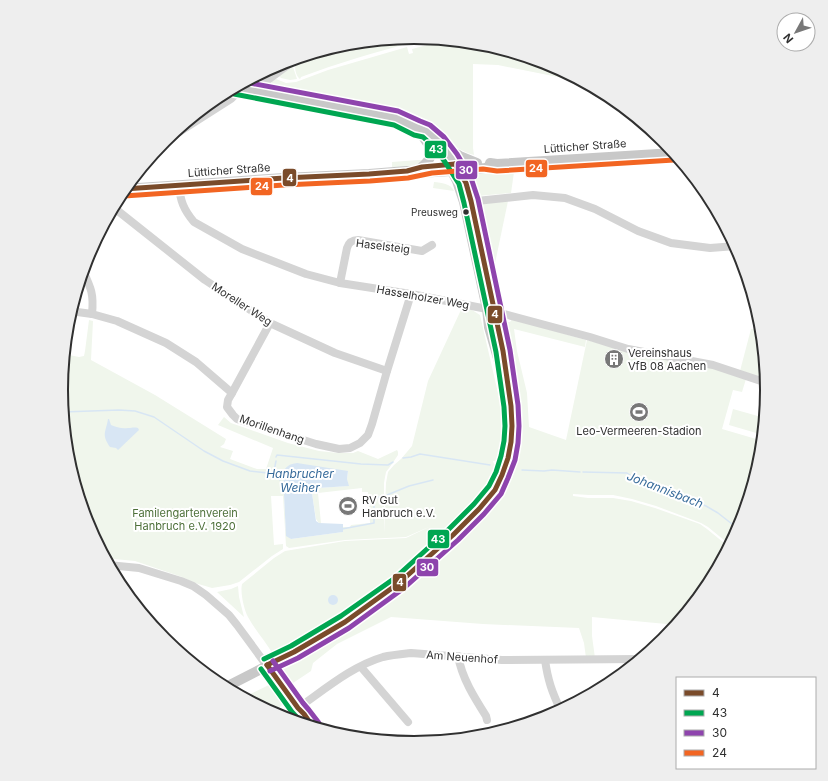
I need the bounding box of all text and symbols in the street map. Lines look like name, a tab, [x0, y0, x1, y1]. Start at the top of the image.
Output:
north arrow	[776, 12, 816, 52]
text: N	[780, 31, 796, 46]
street label: Lütticher Straße	[543, 136, 627, 156]
line badge: 43	[424, 140, 447, 159]
text: 43	[429, 142, 443, 156]
line badge: 24	[525, 159, 548, 178]
street label: Lütticher Straße	[187, 160, 271, 180]
line badge: 30	[455, 160, 478, 180]
text: 24	[529, 161, 543, 175]
text: 30	[459, 163, 473, 177]
line badge: 4	[282, 168, 297, 187]
text: 4	[286, 171, 294, 185]
line badge: 24	[250, 177, 273, 196]
text: 24	[255, 179, 269, 193]
place label: Preusweg	[411, 206, 458, 218]
marker: Preusweg	[461, 207, 471, 217]
street label: Haselsteig	[355, 236, 411, 256]
street label: Moreller Weg	[209, 279, 275, 329]
street label: Hasselholzer Weg	[376, 282, 470, 312]
line badge: 4	[487, 305, 503, 324]
text: 4	[491, 307, 499, 321]
place label: Vereinshaus VfB 08 Aachen	[628, 346, 706, 373]
building icon: Vereinshaus VfB 08 Aachen	[603, 348, 625, 370]
sports icon: Leo-Vermeeren-Stadion	[628, 401, 650, 423]
street label: Morillenhang	[238, 411, 306, 447]
place label: Leo-Vermeeren-Stadion	[576, 424, 702, 438]
water label: Hanbrucher Weiher	[266, 466, 334, 495]
water label: Johannisbach	[625, 468, 706, 511]
place label: RV Gut Hanbruch e.V.	[362, 493, 435, 520]
sports icon: RV Gut Hanbruch e.V.	[337, 495, 359, 517]
park label: Familengartenverein Hanbruch e.V. 1920	[132, 506, 238, 533]
line badge: 43	[427, 529, 450, 549]
text: 43	[431, 532, 445, 546]
line badge: 30	[416, 558, 439, 577]
text: 30	[420, 560, 434, 574]
line badge: 4	[392, 573, 407, 592]
text: 4	[396, 575, 404, 589]
street label: Am Neuenhof	[426, 648, 498, 666]
legend	[676, 677, 816, 769]
text: 4	[712, 685, 720, 700]
text: 43	[712, 705, 727, 720]
text: 30	[712, 725, 727, 740]
text: 24	[712, 745, 727, 760]

